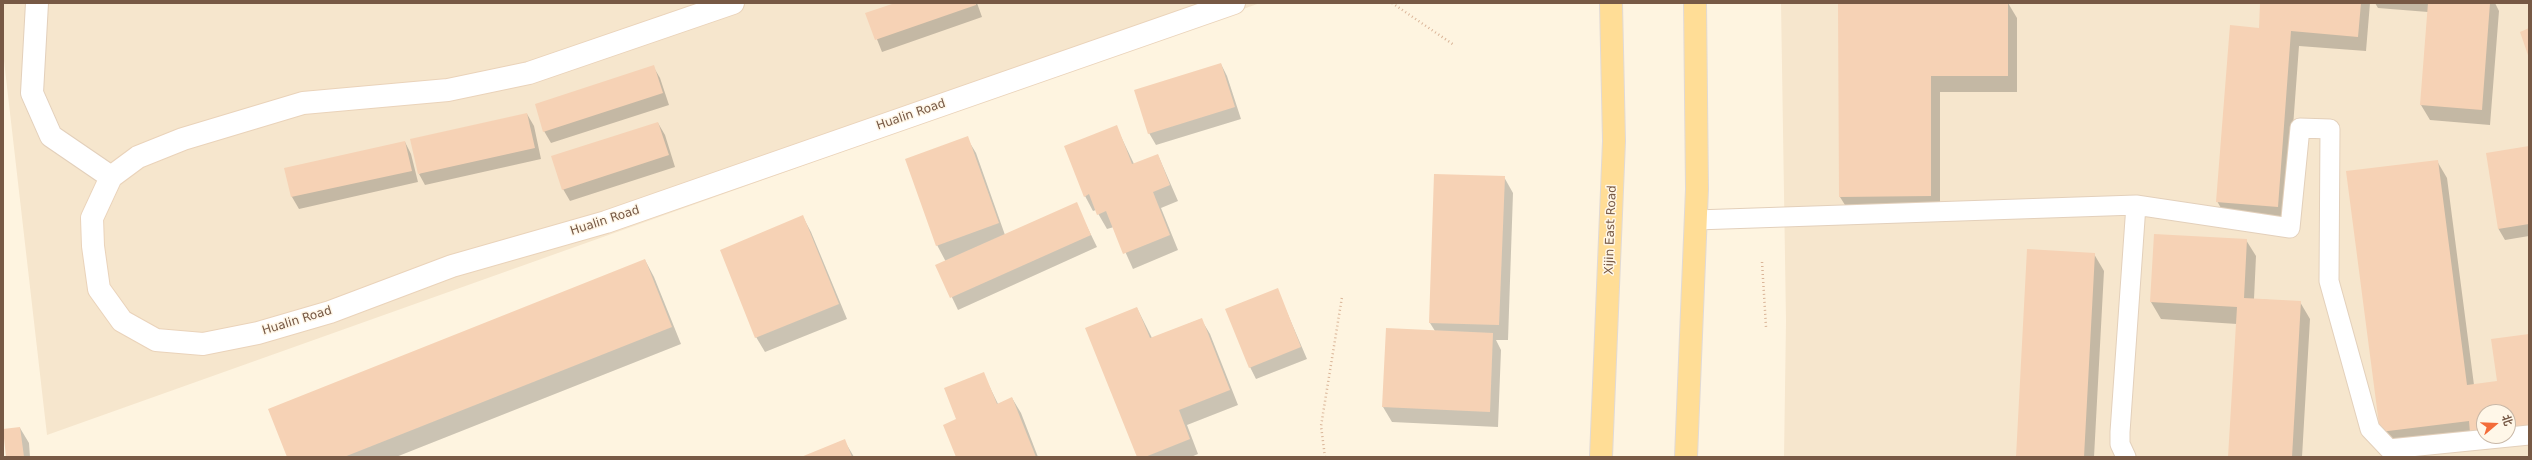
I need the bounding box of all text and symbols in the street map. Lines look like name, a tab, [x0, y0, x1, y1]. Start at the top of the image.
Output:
street label: Hualin Road	[875, 96, 947, 134]
street label: Xijin East Road	[1602, 185, 1620, 275]
street label: Hualin Road	[568, 203, 642, 239]
street label: Hualin Road	[260, 304, 334, 338]
north arrow	[2476, 404, 2516, 444]
text: 北	[2499, 413, 2515, 428]

